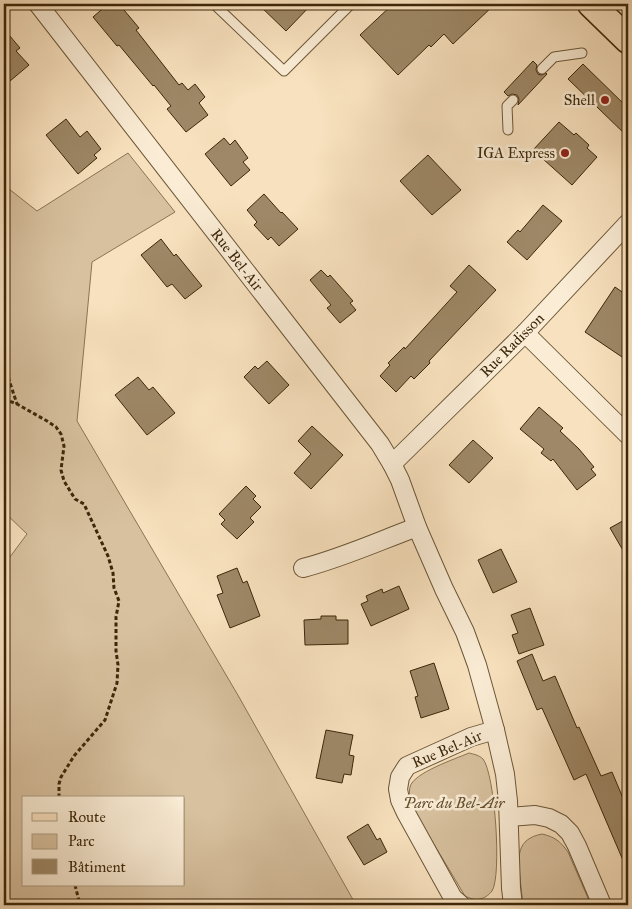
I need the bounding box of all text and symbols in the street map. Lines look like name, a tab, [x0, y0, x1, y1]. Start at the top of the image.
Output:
place label: Shell	[564, 91, 596, 109]
marker: Shell	[599, 94, 611, 106]
place label: IGA Express	[477, 144, 555, 162]
marker: IGA Express	[559, 147, 571, 159]
street label: Rue Bel-Air	[207, 225, 267, 295]
street label: Rue Radisson	[476, 309, 548, 381]
street label: Rue Bel-Air	[409, 726, 485, 772]
park label: Parc du Bel-Air	[403, 794, 505, 812]
legend	[22, 796, 185, 886]
text: Route	[68, 808, 106, 826]
text: Parc	[68, 832, 95, 850]
text: Bâtiment	[68, 858, 127, 876]

